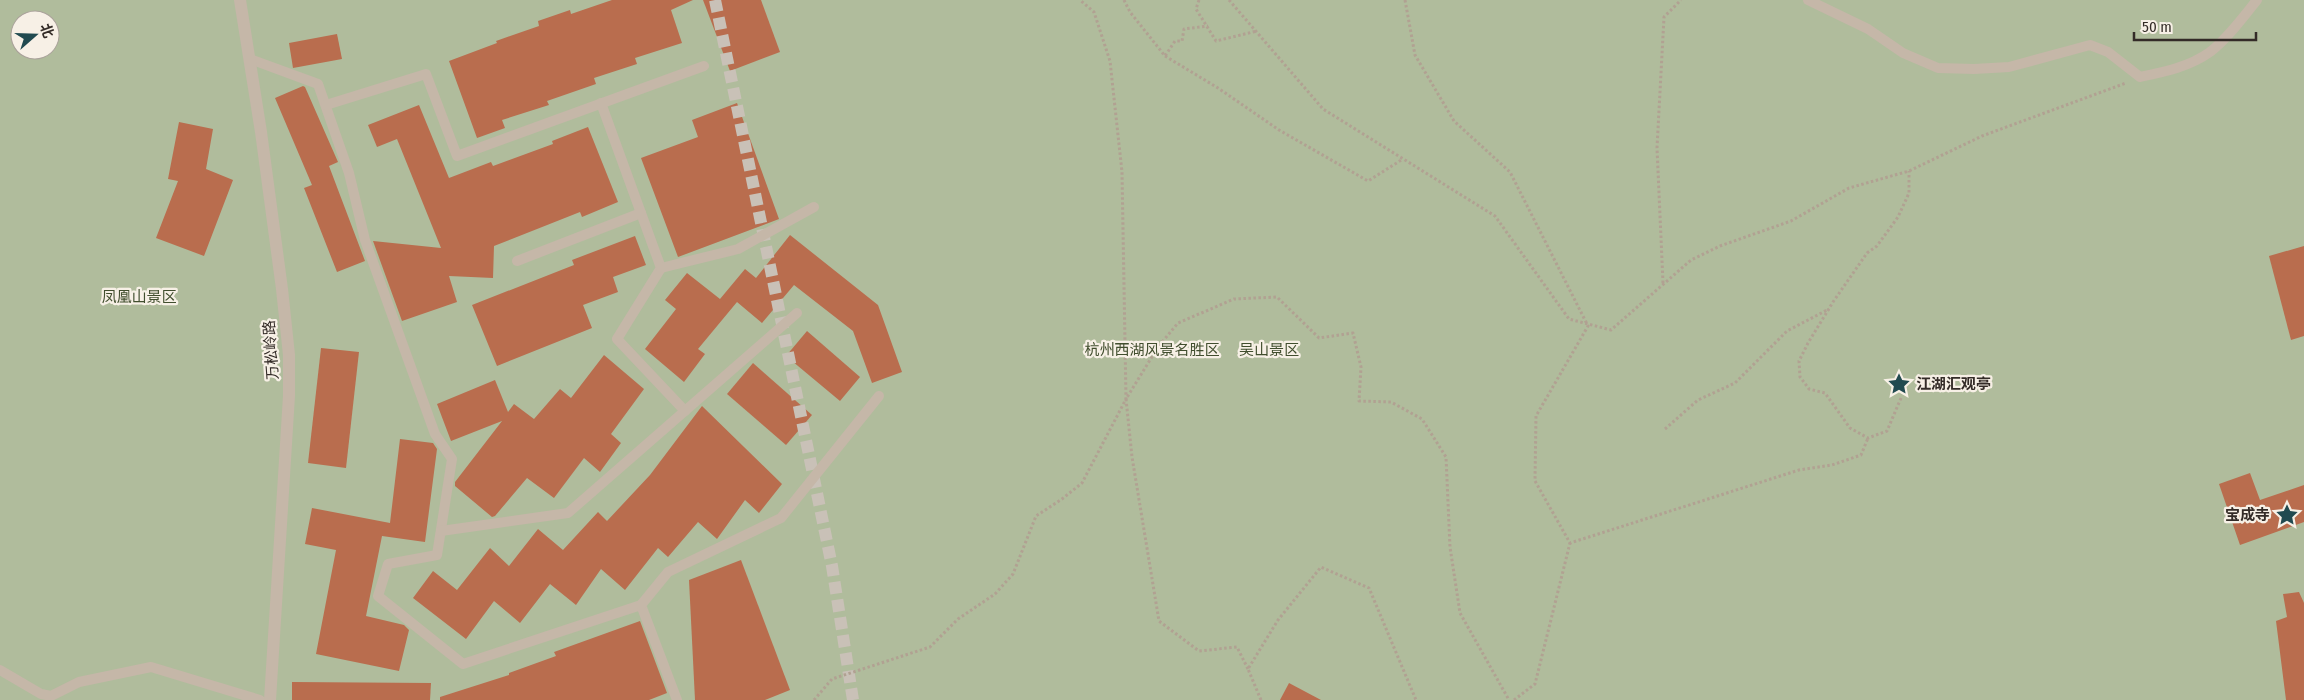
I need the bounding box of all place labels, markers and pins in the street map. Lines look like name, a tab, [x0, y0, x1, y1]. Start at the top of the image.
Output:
place icon: 江湖汇观亭	[1886, 371, 1912, 397]
place label: 江湖汇观亭	[1916, 375, 1991, 393]
place icon: 宝成寺	[2274, 502, 2300, 528]
place label: 宝成寺	[2225, 506, 2270, 524]

